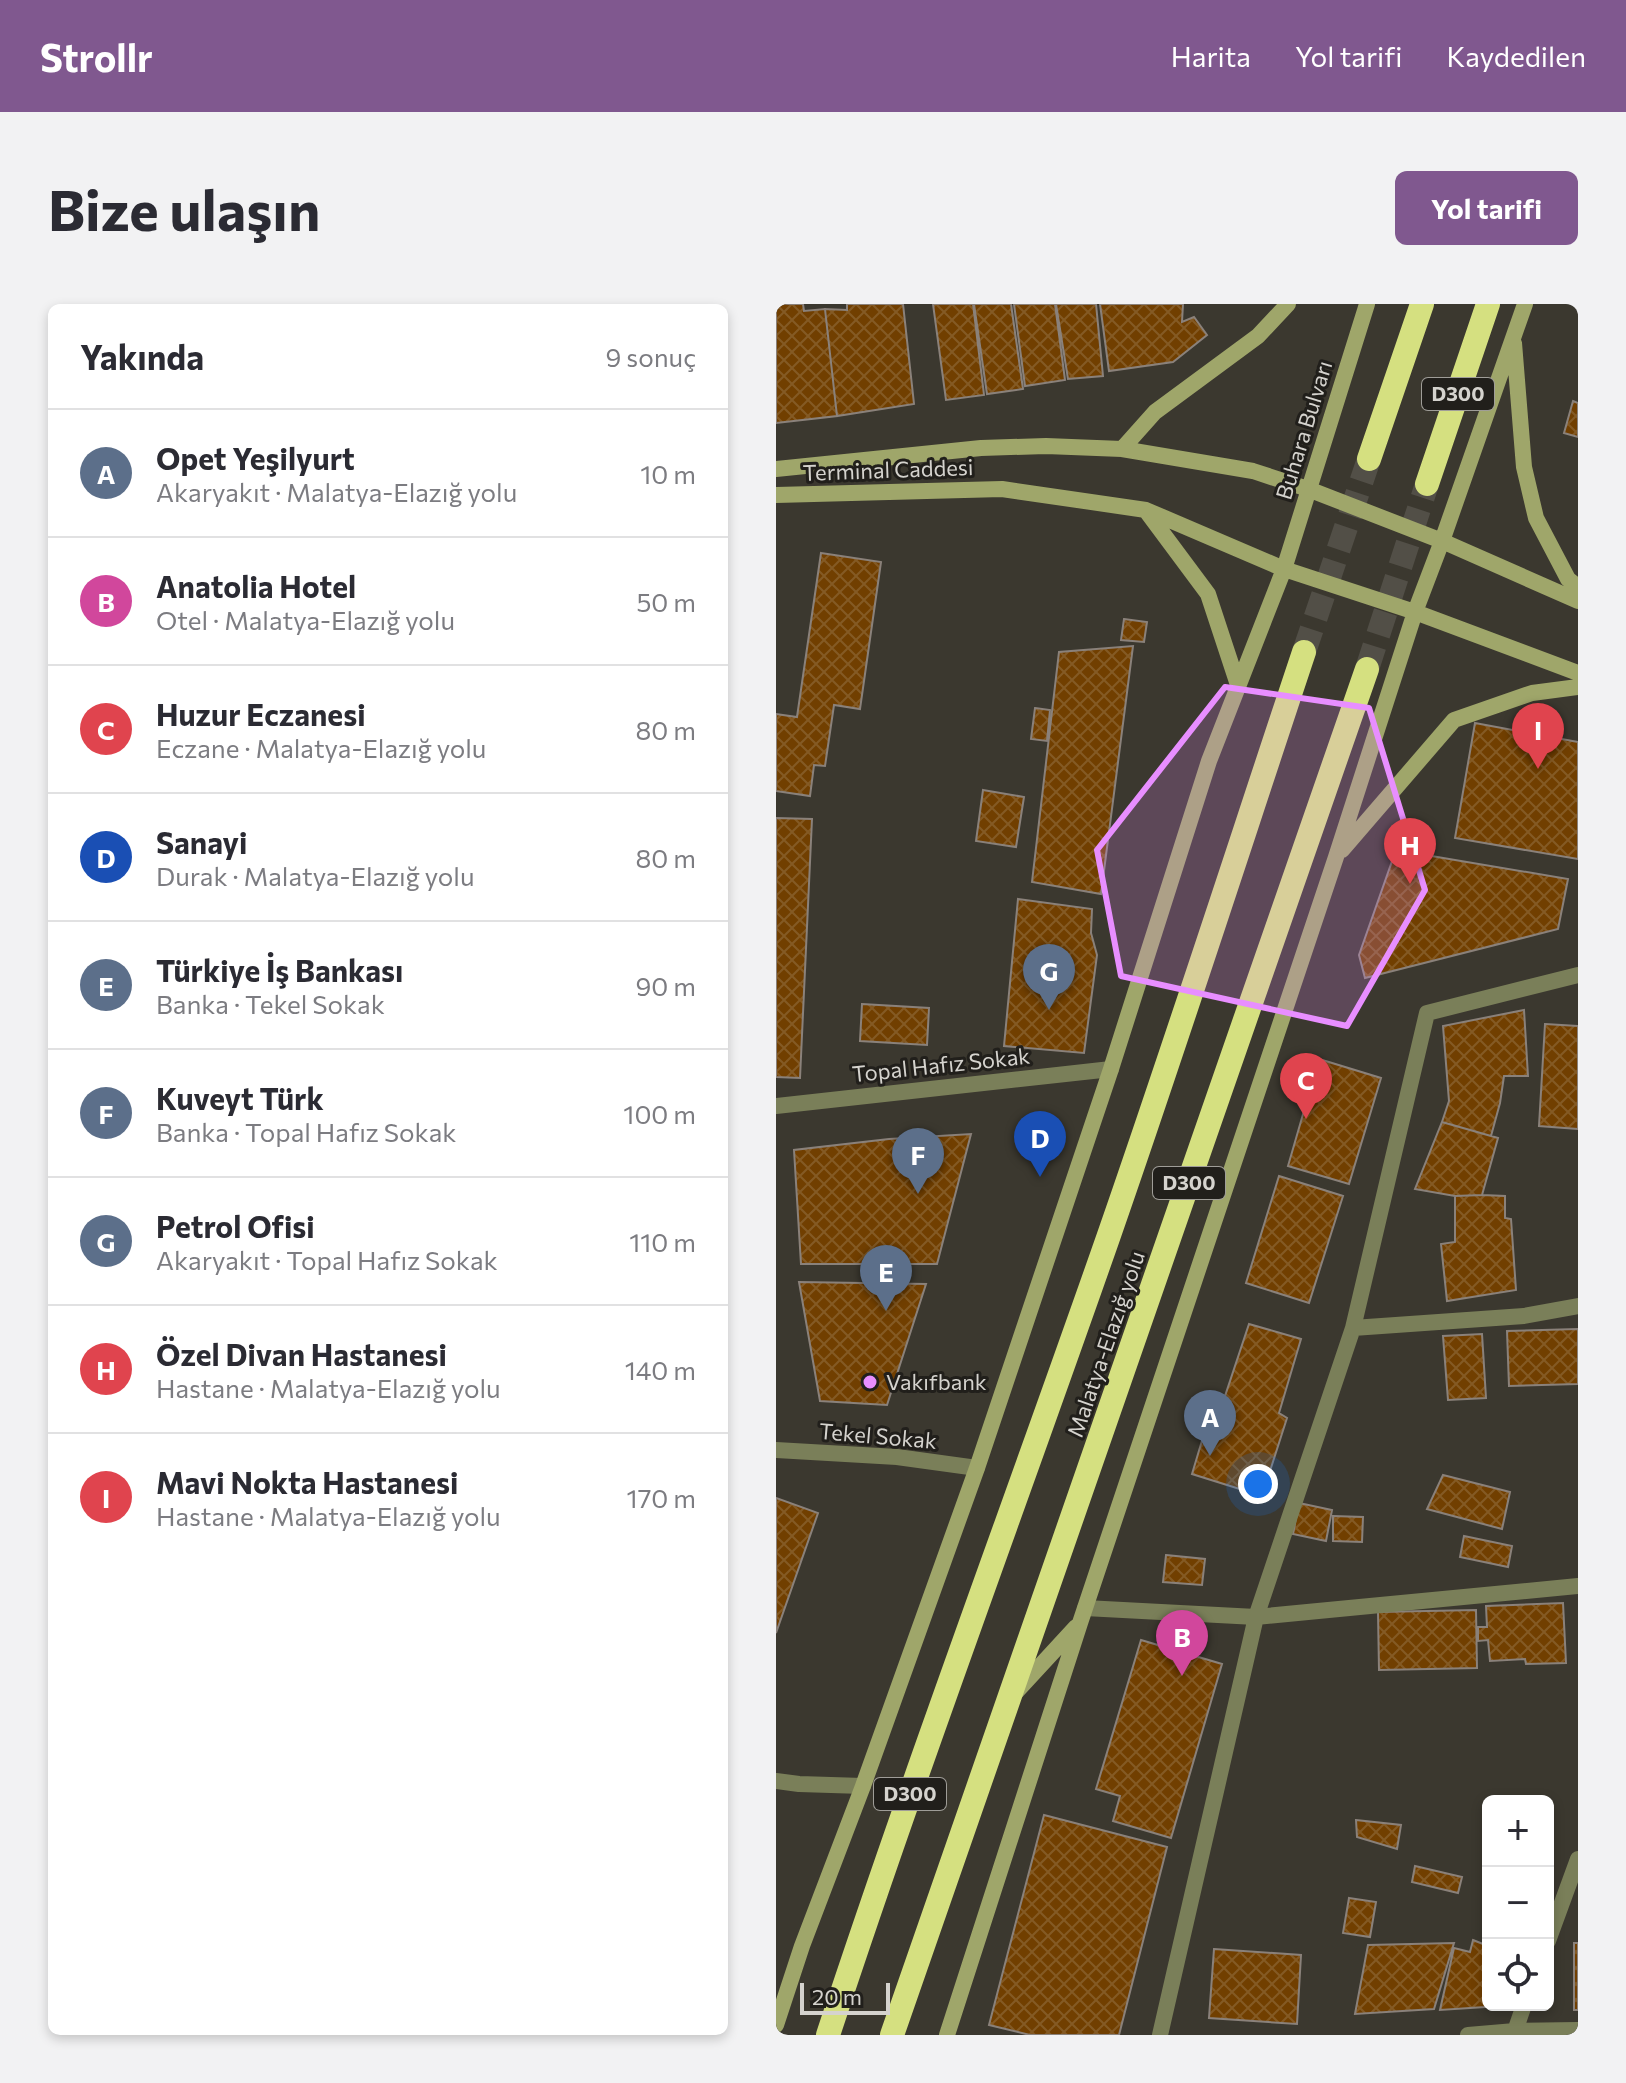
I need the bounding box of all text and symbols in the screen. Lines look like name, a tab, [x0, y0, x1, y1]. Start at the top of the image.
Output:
text: Strollr	[40, 33, 153, 80]
text: Harita	[1171, 39, 1251, 73]
text: Yol tarifi	[1295, 39, 1403, 73]
text: Kaydedilen	[1447, 39, 1586, 73]
button: Yol tarifi	[1395, 171, 1578, 245]
text: Bize ulaşın	[48, 174, 320, 243]
text: Yakında	[80, 335, 204, 377]
text: 9 sonuç	[606, 341, 696, 372]
street label: Buhara Bulvarı	[1270, 357, 1337, 503]
road number: D300	[1422, 378, 1494, 410]
text: Opet Yeşilyurt	[156, 439, 355, 476]
street label: Terminal Caddesi	[802, 453, 974, 486]
text: A	[97, 458, 115, 489]
text: 10 m	[640, 458, 696, 489]
text: Akaryakıt · Malatya-Elazığ yolu	[156, 476, 517, 507]
text: Anatolia Hotel	[156, 567, 356, 604]
text: B	[97, 586, 115, 617]
text: 50 m	[636, 586, 696, 617]
text: Otel · Malatya-Elazığ yolu	[156, 604, 455, 635]
text: Huzur Eczanesi	[156, 695, 366, 732]
pin: I	[1512, 703, 1564, 769]
text: C	[97, 714, 115, 745]
text: 80 m	[636, 714, 696, 745]
text: Eczane · Malatya-Elazığ yolu	[156, 732, 486, 763]
pin: H	[1384, 818, 1436, 884]
text: Sanayi	[156, 823, 247, 860]
text: D	[96, 842, 116, 873]
text: 80 m	[636, 842, 696, 873]
text: Durak · Malatya-Elazığ yolu	[156, 860, 474, 891]
pin: G	[1023, 944, 1075, 1010]
text: Türkiye İş Bankası	[156, 951, 403, 988]
text: E	[98, 970, 114, 1001]
text: 90 m	[636, 970, 696, 1001]
text: Banka · Tekel Sokak	[156, 988, 385, 1019]
street label: Topal Hafız Sokak	[851, 1042, 1031, 1087]
pin: C	[1280, 1053, 1332, 1119]
text: Kuveyt Türk	[156, 1079, 324, 1116]
text: F	[98, 1098, 114, 1129]
text: 100 m	[623, 1098, 696, 1129]
pin: D	[1014, 1111, 1066, 1177]
text: Banka · Topal Hafız Sokak	[156, 1116, 456, 1147]
pin: F	[892, 1128, 944, 1194]
road number: D300	[1153, 1167, 1225, 1199]
text: Petrol Ofisi	[156, 1207, 315, 1244]
text: G	[97, 1226, 115, 1257]
text: 110 m	[629, 1226, 696, 1257]
text: Akaryakıt · Topal Hafız Sokak	[156, 1244, 498, 1275]
pin: E	[860, 1245, 912, 1311]
street label: Malatya-Elazığ yolu	[1061, 1247, 1150, 1441]
text: Özel Divan Hastanesi	[156, 1335, 447, 1372]
text: H	[96, 1354, 116, 1385]
text: 140 m	[625, 1354, 696, 1385]
place label: Vakıfbank	[886, 1368, 987, 1395]
text: Hastane · Malatya-Elazığ yolu	[156, 1372, 501, 1403]
marker: Vakıfbank	[861, 1373, 879, 1391]
pin: A	[1184, 1390, 1236, 1456]
street label: Tekel Sokak	[818, 1417, 938, 1454]
text: Mavi Nokta Hastanesi	[156, 1463, 458, 1500]
your location	[1238, 1464, 1278, 1504]
text: I	[102, 1482, 110, 1513]
text: 170 m	[627, 1482, 696, 1513]
text: Hastane · Malatya-Elazığ yolu	[156, 1500, 501, 1531]
pin: B	[1156, 1610, 1208, 1676]
road number: D300	[874, 1778, 946, 1810]
map controls	[1482, 1795, 1554, 2011]
button: +	[1482, 1795, 1554, 1867]
button: −	[1482, 1867, 1554, 1939]
button: locate	[1482, 1939, 1554, 2011]
scale bar	[800, 1979, 890, 2015]
text: 20 m	[812, 1983, 862, 2010]

